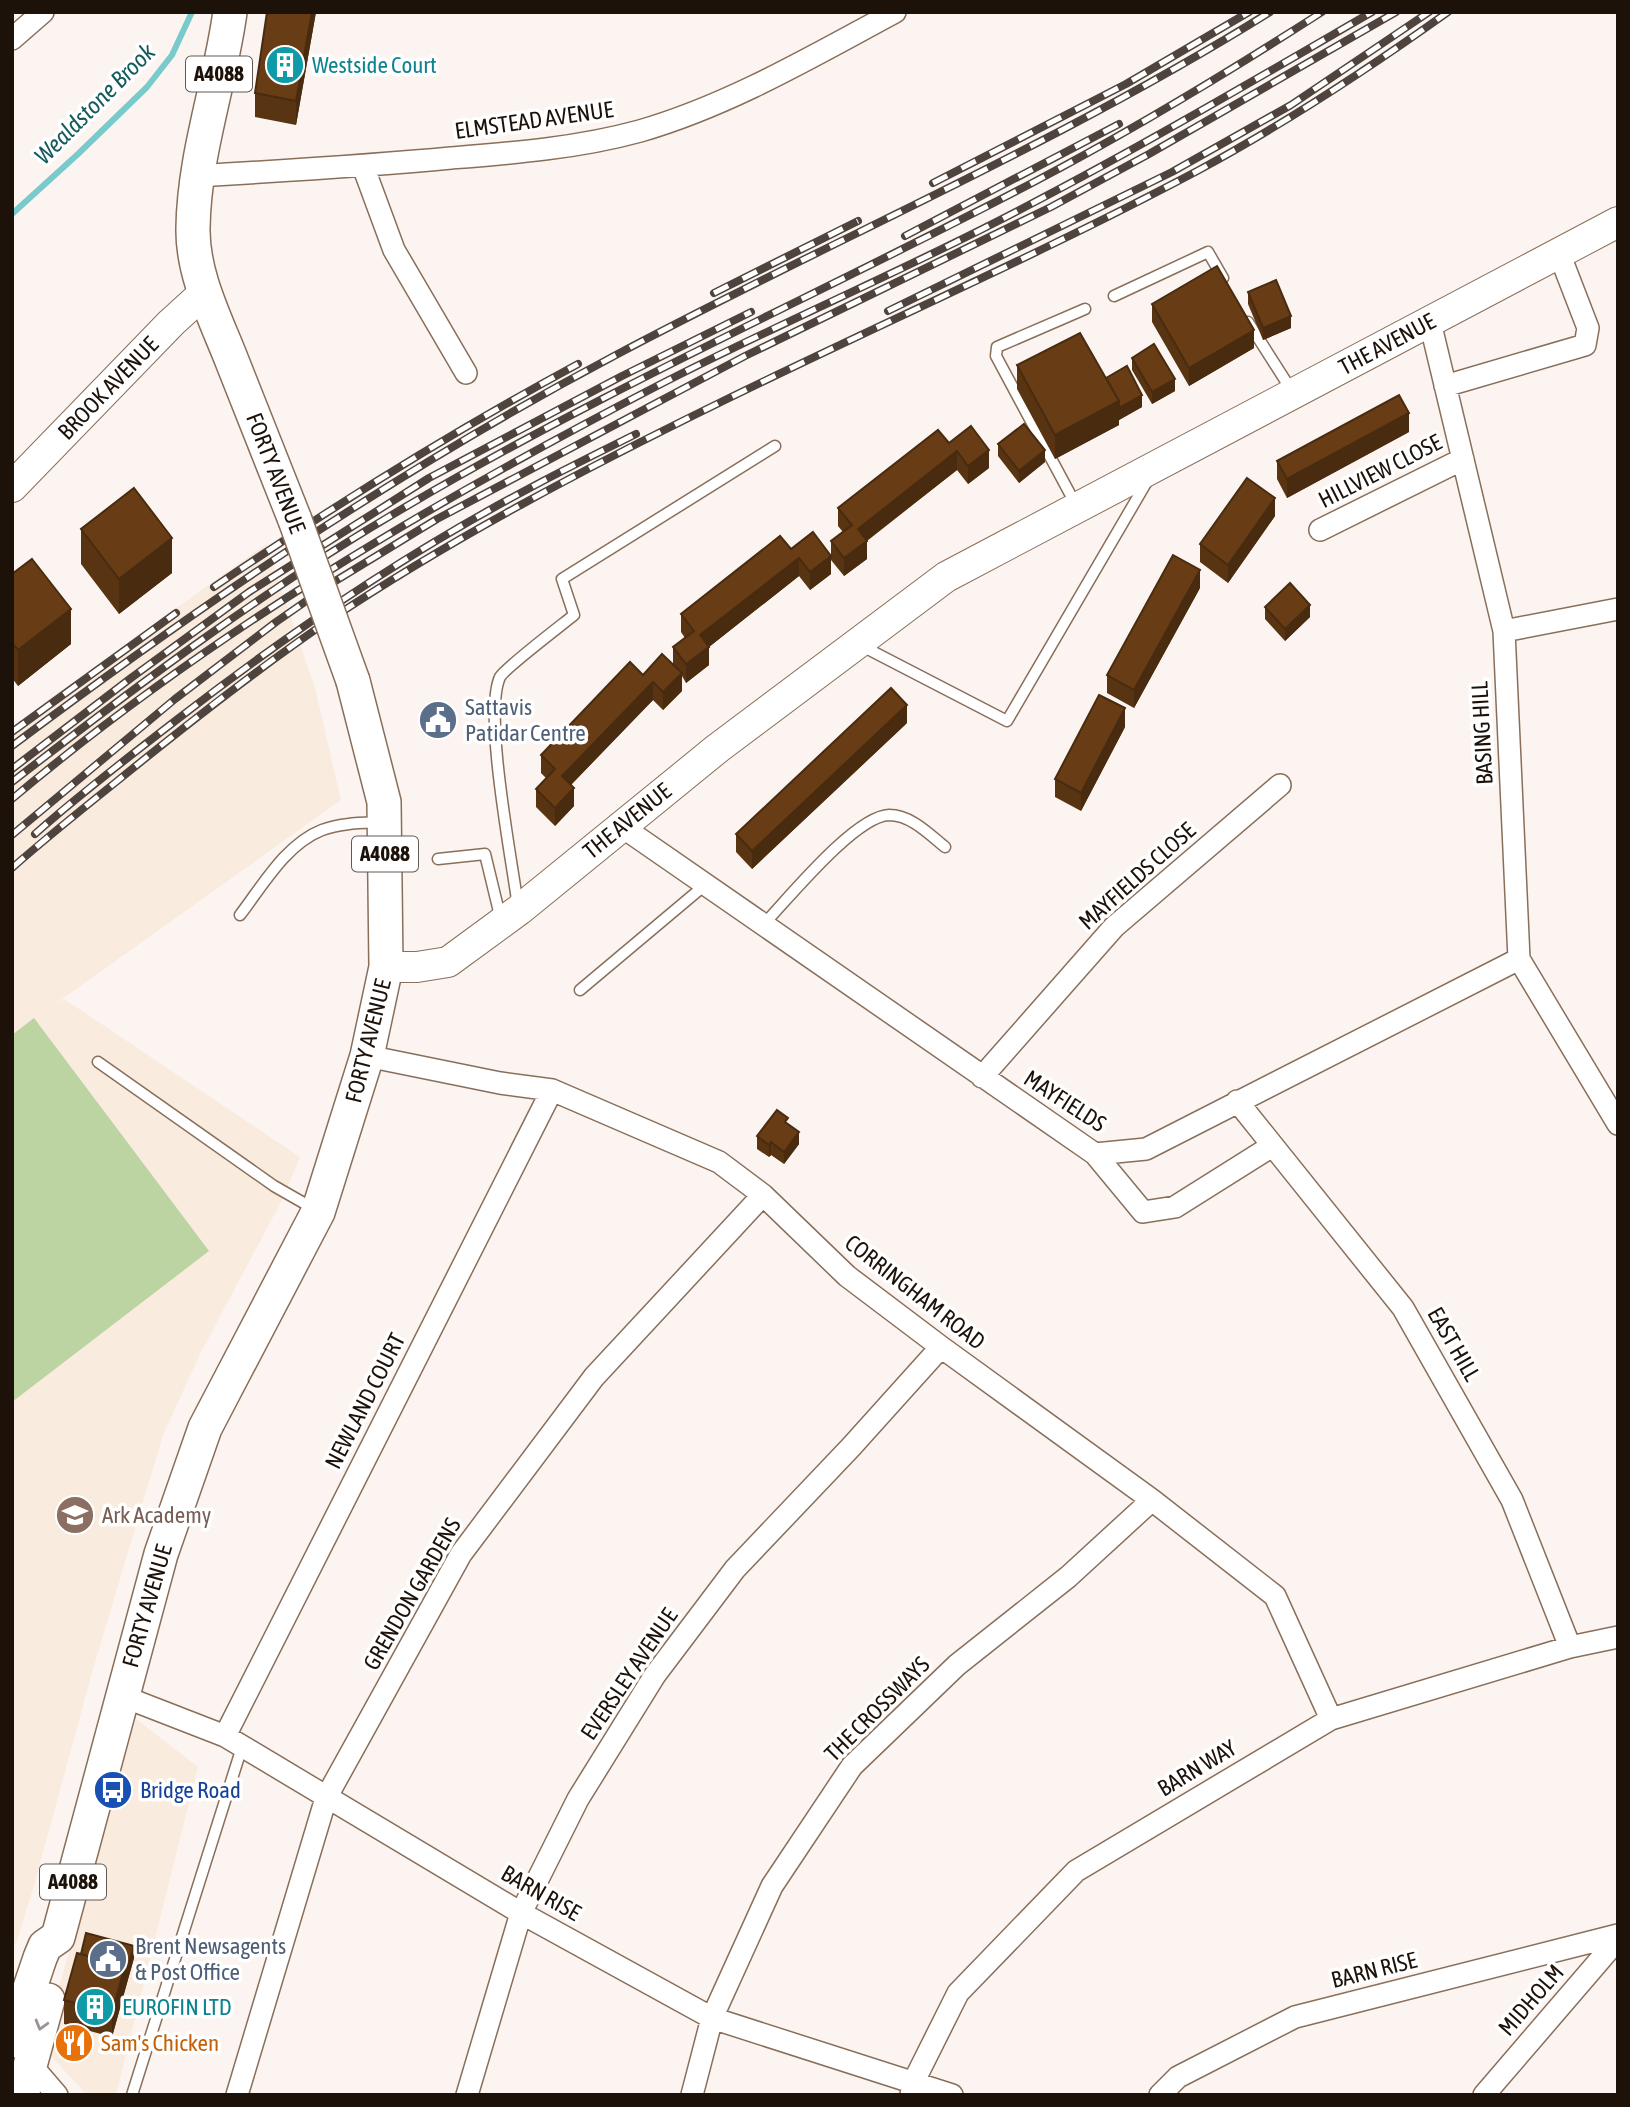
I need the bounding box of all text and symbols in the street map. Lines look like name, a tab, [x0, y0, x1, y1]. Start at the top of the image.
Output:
water label: Wealdstone Brook	[29, 38, 161, 169]
building icon: Westside Court	[264, 44, 306, 86]
place label: Westside Court	[312, 52, 437, 78]
road number: A4088	[186, 56, 252, 92]
street label: ELMSTEAD AVENUE	[453, 96, 615, 144]
street label: THE AVENUE	[1334, 308, 1440, 380]
street label: BROOK AVENUE	[53, 331, 163, 445]
street label: FORTY AVENUE	[241, 409, 311, 537]
street label: HILLVIEW CLOSE	[1314, 429, 1446, 513]
street label: BASING HILL	[1466, 680, 1498, 785]
place label: Sattavis Patidar Centre	[465, 694, 586, 746]
public building icon: Sattavis Patidar Centre	[417, 699, 459, 741]
street label: THE AVENUE	[578, 778, 676, 864]
street label: MAYFIELDS CLOSE	[1074, 817, 1200, 935]
road number: A4088	[352, 836, 418, 872]
street label: FORTY AVENUE	[340, 976, 396, 1106]
street label: MAYFIELDS	[1019, 1065, 1111, 1137]
street label: CORRINGHAM ROAD	[840, 1229, 990, 1355]
street label: EAST HILL	[1422, 1302, 1486, 1386]
street label: NEWLAND COURT	[320, 1329, 410, 1473]
school or university icon: Ark Academy	[54, 1494, 96, 1536]
place label: Ark Academy	[102, 1502, 211, 1528]
street label: GRENDON GARDENS	[358, 1513, 466, 1675]
street label: FORTY AVENUE	[117, 1541, 177, 1670]
street label: EVERSLEY AVENUE	[575, 1603, 683, 1745]
street label: THE CROSSWAYS	[819, 1651, 935, 1767]
street label: BARN WAY	[1153, 1734, 1242, 1802]
bus stop icon: Bridge Road	[92, 1769, 134, 1811]
place label: Bridge Road	[140, 1777, 241, 1803]
street label: BARN RISE	[497, 1860, 585, 1926]
road number: A4088	[40, 1864, 106, 1899]
place label: Brent Newsagents & Post Office	[135, 1933, 286, 1985]
public building icon: Brent Newsagents & Post Office	[87, 1938, 129, 1980]
street label: BARN RISE	[1329, 1947, 1420, 1993]
street label: MIDHOLM	[1493, 1959, 1569, 2041]
building icon: EUROFIN LTD	[74, 1986, 116, 2028]
place label: EUROFIN LTD	[122, 1994, 232, 2020]
one-way arrow	[35, 2018, 50, 2030]
restaurant icon: Sam's Chicken	[53, 2022, 95, 2064]
place label: Sam's Chicken	[101, 2030, 219, 2056]

